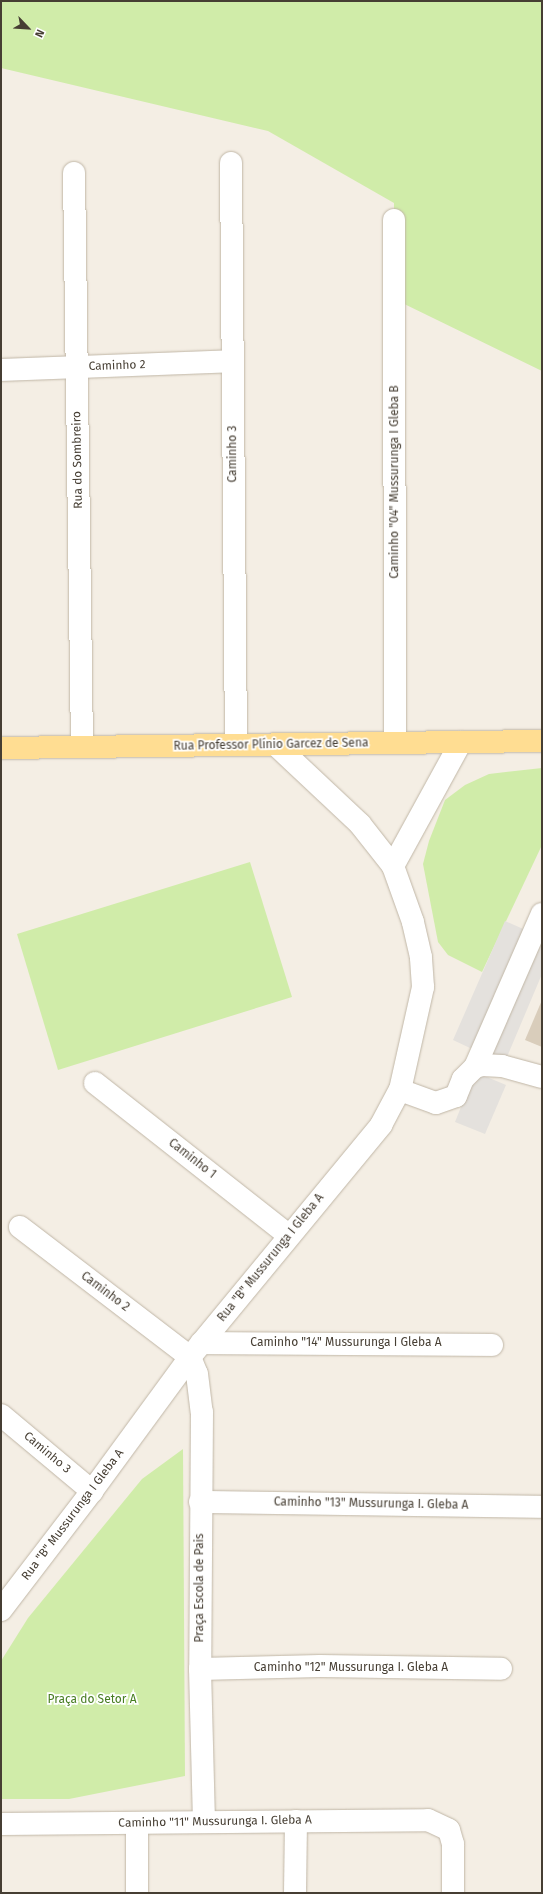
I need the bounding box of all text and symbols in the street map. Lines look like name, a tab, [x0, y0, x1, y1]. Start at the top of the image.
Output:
north arrow	[8, 8, 48, 48]
text: N	[32, 27, 47, 39]
street label: Caminho 2	[88, 358, 146, 374]
street label: Caminho "04" Mussurunga I Gleba B	[388, 385, 402, 579]
street label: Rua do Sombreiro	[70, 411, 86, 509]
street label: Caminho 3	[226, 425, 240, 483]
street label: Rua Professor Plínio Garcez de Sena	[173, 736, 369, 754]
street label: Caminho 1	[165, 1136, 219, 1182]
street label: Rua "B" Mussurunga I Gleba A	[215, 1191, 327, 1325]
street label: Caminho 2	[78, 1269, 132, 1315]
street label: Caminho "14" Mussurunga I Gleba A	[250, 1336, 442, 1350]
street label: Caminho 3	[21, 1429, 73, 1477]
street label: Rua "B" Mussurunga I Gleba A	[19, 1447, 127, 1583]
street label: Caminho "13" Mussurunga I. Gleba A	[274, 1495, 468, 1513]
street label: Praça Escola de Pais	[193, 1533, 207, 1643]
street label: Caminho "12" Mussurunga I. Gleba A	[254, 1661, 448, 1675]
park label: Praça do Setor A	[47, 1693, 137, 1707]
street label: Caminho "11" Mussurunga I. Gleba A	[118, 1813, 312, 1831]

